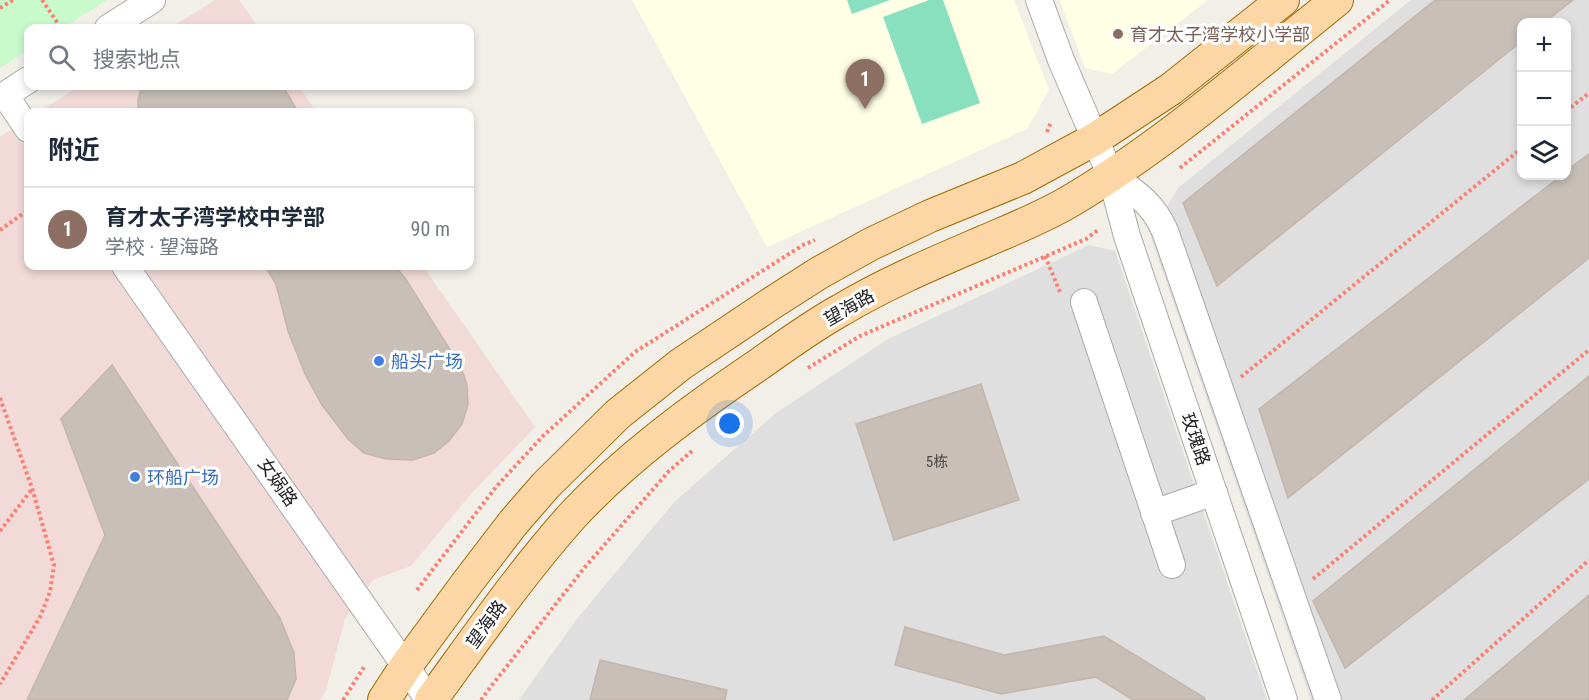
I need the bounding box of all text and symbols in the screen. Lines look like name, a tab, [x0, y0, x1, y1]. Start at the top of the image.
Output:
map controls	[1517, 18, 1571, 180]
button: +	[1517, 18, 1571, 72]
search box	[24, 24, 474, 90]
place label: 育才太子湾学校小学部	[1130, 24, 1310, 45]
marker: 育才太子湾学校小学部	[1111, 27, 1125, 41]
icon: search	[45, 41, 78, 74]
text: 搜索地点	[93, 47, 181, 72]
pin: 1	[846, 60, 884, 109]
button: −	[1517, 72, 1571, 126]
button: layers	[1517, 126, 1571, 180]
text: 附近	[48, 135, 100, 165]
text: 育才太子湾学校中学部	[105, 205, 325, 230]
text: 1	[62, 217, 73, 241]
text: 90 m	[411, 217, 450, 241]
text: 学校 · 望海路	[105, 235, 219, 259]
street label: 望海路	[820, 284, 878, 330]
place label: 船头广场	[391, 351, 463, 372]
marker: 船头广场	[372, 354, 386, 368]
your location	[715, 409, 744, 438]
street label: 玫瑰路	[1177, 410, 1215, 468]
house number: 5栋	[926, 453, 948, 471]
street label: 女娲路	[254, 454, 302, 510]
place label: 环船广场	[147, 467, 219, 488]
marker: 环船广场	[128, 470, 142, 484]
street label: 望海路	[462, 596, 510, 652]

